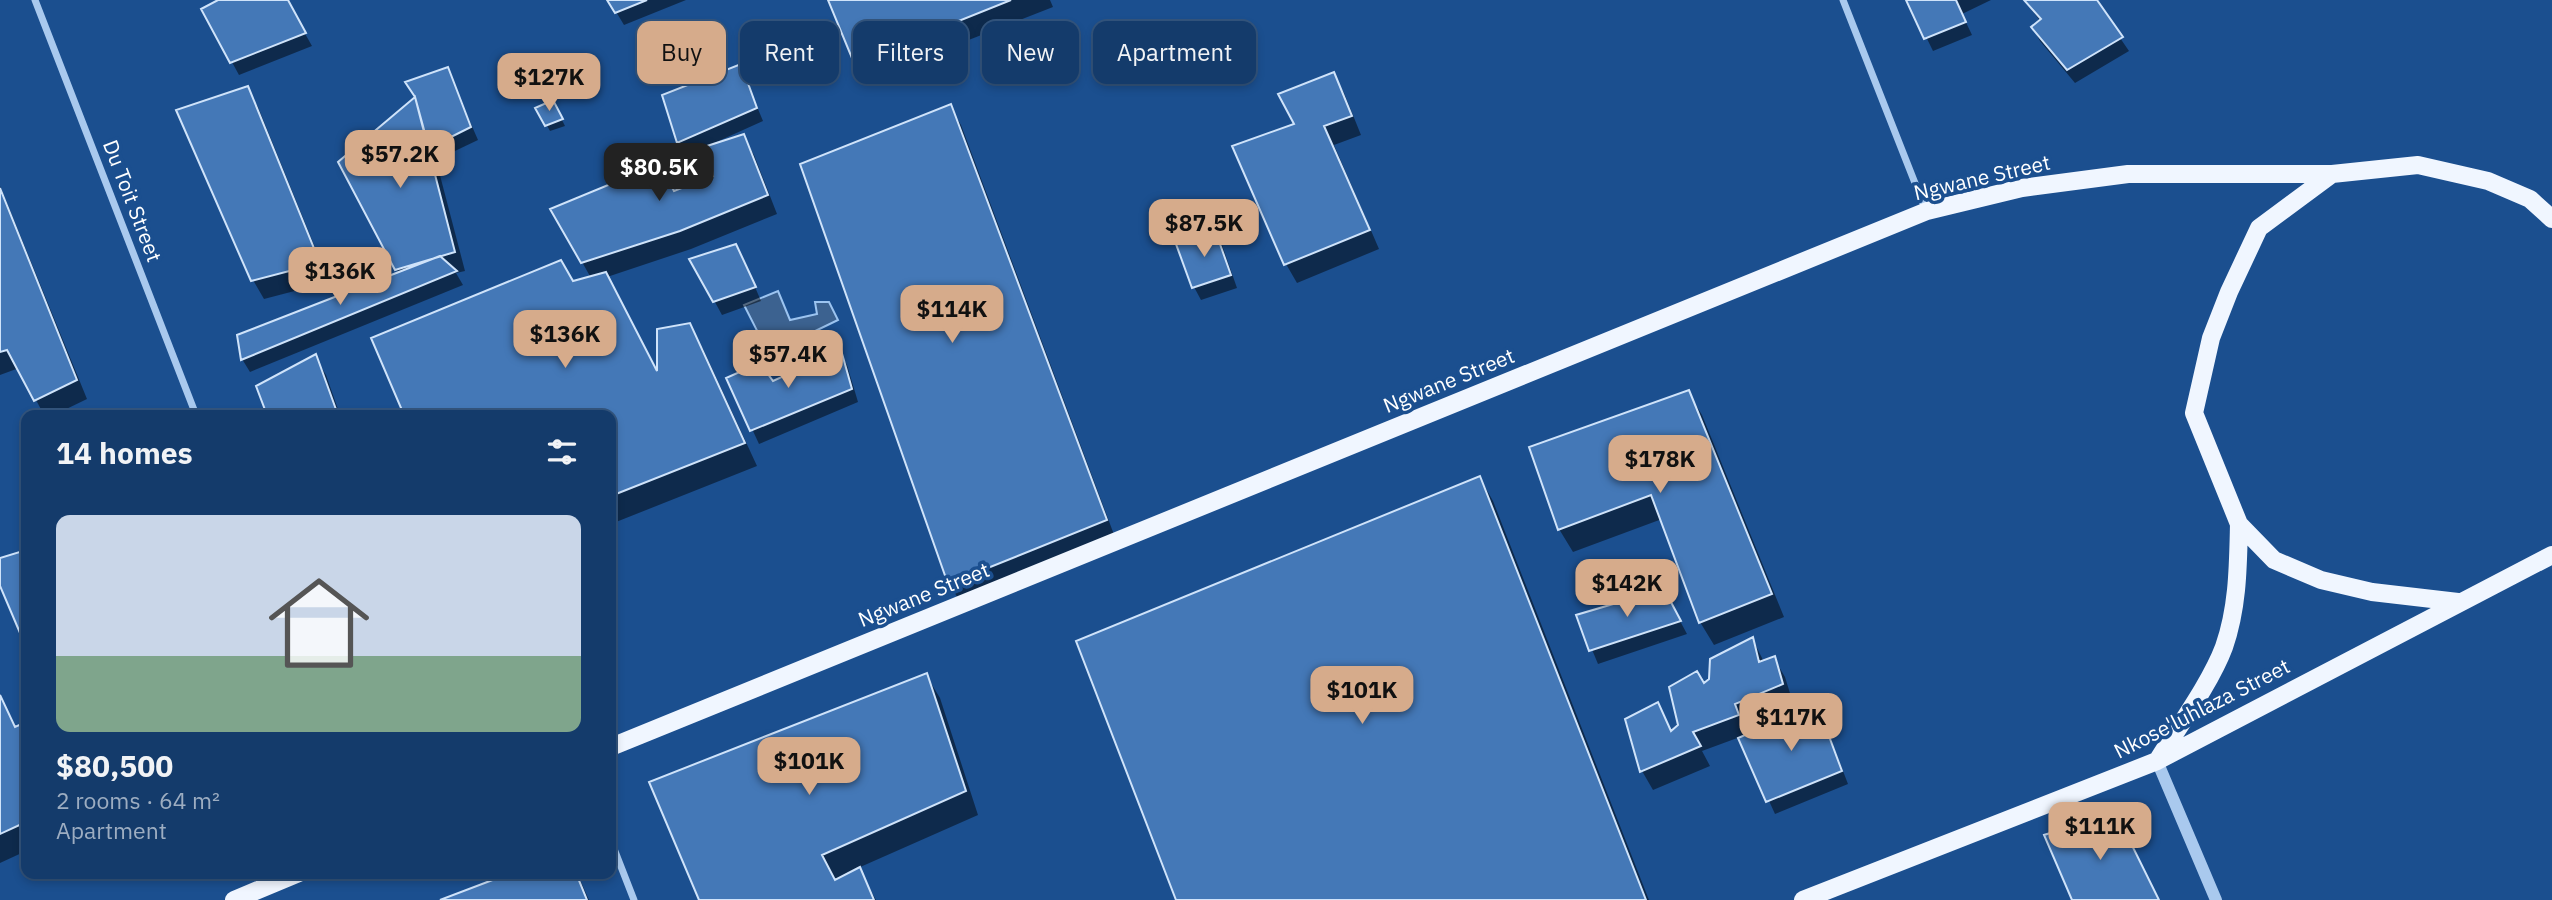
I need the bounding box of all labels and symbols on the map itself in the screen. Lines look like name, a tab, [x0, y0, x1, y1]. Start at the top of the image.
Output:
pin: $127K	[500, 54, 598, 113]
pin: $57.2K	[343, 130, 457, 190]
street label: Du Toit Street	[97, 136, 169, 266]
pin: $80.5K	[602, 144, 716, 203]
street label: Ngwane Street	[1911, 148, 2053, 206]
pin: $87.5K	[1147, 200, 1261, 259]
pin: $136K	[291, 247, 389, 307]
pin: $114K	[903, 286, 1001, 345]
pin: $136K	[516, 310, 614, 370]
pin: $57.4K	[731, 330, 845, 390]
street label: Ngwane Street	[1379, 341, 1518, 419]
pin: $178K	[1611, 435, 1709, 495]
street label: Ngwane Street	[854, 555, 993, 633]
pin: $142K	[1578, 560, 1676, 619]
street label: Nkose'luhlaza Street	[2109, 652, 2294, 765]
pin: $101K	[1313, 666, 1411, 726]
pin: $117K	[1742, 694, 1840, 753]
pin: $101K	[760, 738, 858, 797]
pin: $111K	[2051, 802, 2149, 862]

